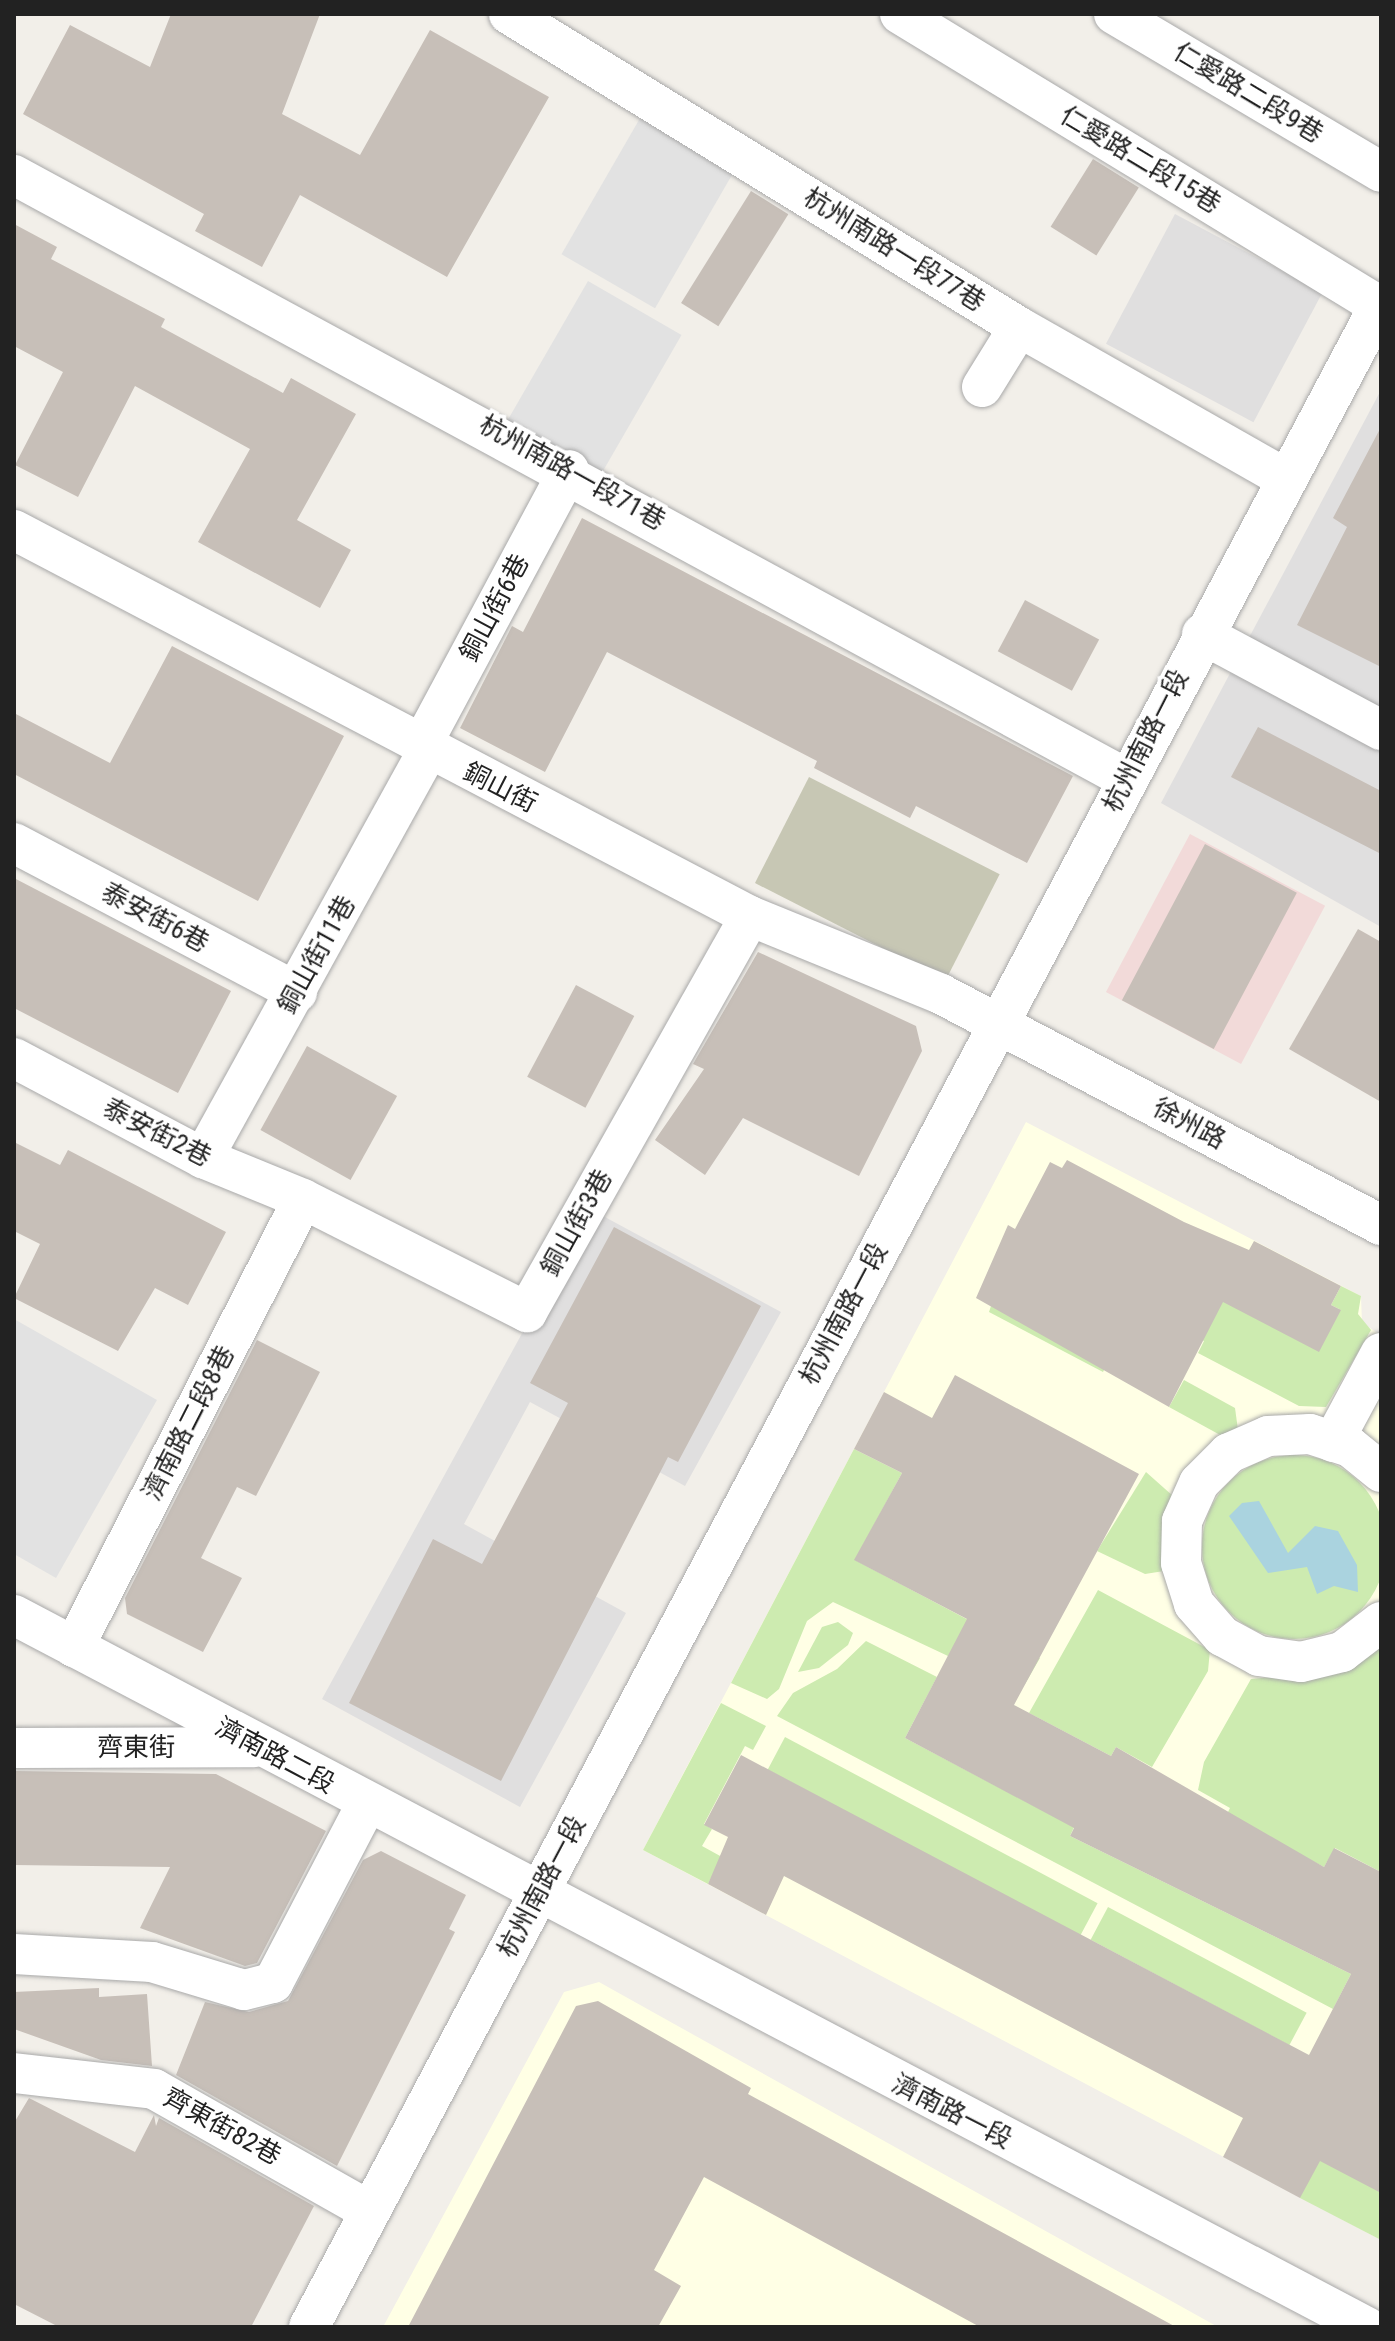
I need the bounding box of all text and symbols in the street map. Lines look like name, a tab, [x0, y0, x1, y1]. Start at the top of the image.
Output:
street label: 仁愛路二段9巷	[1168, 36, 1328, 150]
street label: 仁愛路二段15巷	[1054, 100, 1226, 220]
street label: 杭州南路一段77巷	[798, 182, 990, 318]
street label: 杭州南路一段71巷	[474, 409, 670, 537]
street label: 銅山街6巷	[454, 549, 536, 667]
street label: 杭州南路一段	[1097, 664, 1195, 818]
street label: 銅山街	[458, 756, 542, 820]
street label: 泰安街6巷	[96, 877, 214, 959]
street label: 銅山街11巷	[272, 891, 362, 1019]
street label: 徐州路	[1147, 1092, 1231, 1156]
street label: 泰安街2巷	[98, 1093, 216, 1173]
street label: 銅山街3巷	[535, 1164, 619, 1282]
street label: 杭州南路一段	[794, 1238, 894, 1390]
street label: 濟南路二段8巷	[137, 1341, 241, 1505]
street label: 濟南路二段	[210, 1712, 340, 1800]
street label: 齊東街	[97, 1732, 175, 1764]
street label: 杭州南路一段	[492, 1811, 592, 1963]
street label: 濟南路一段	[887, 2069, 1017, 2155]
street label: 齊東街82巷	[158, 2082, 286, 2172]

